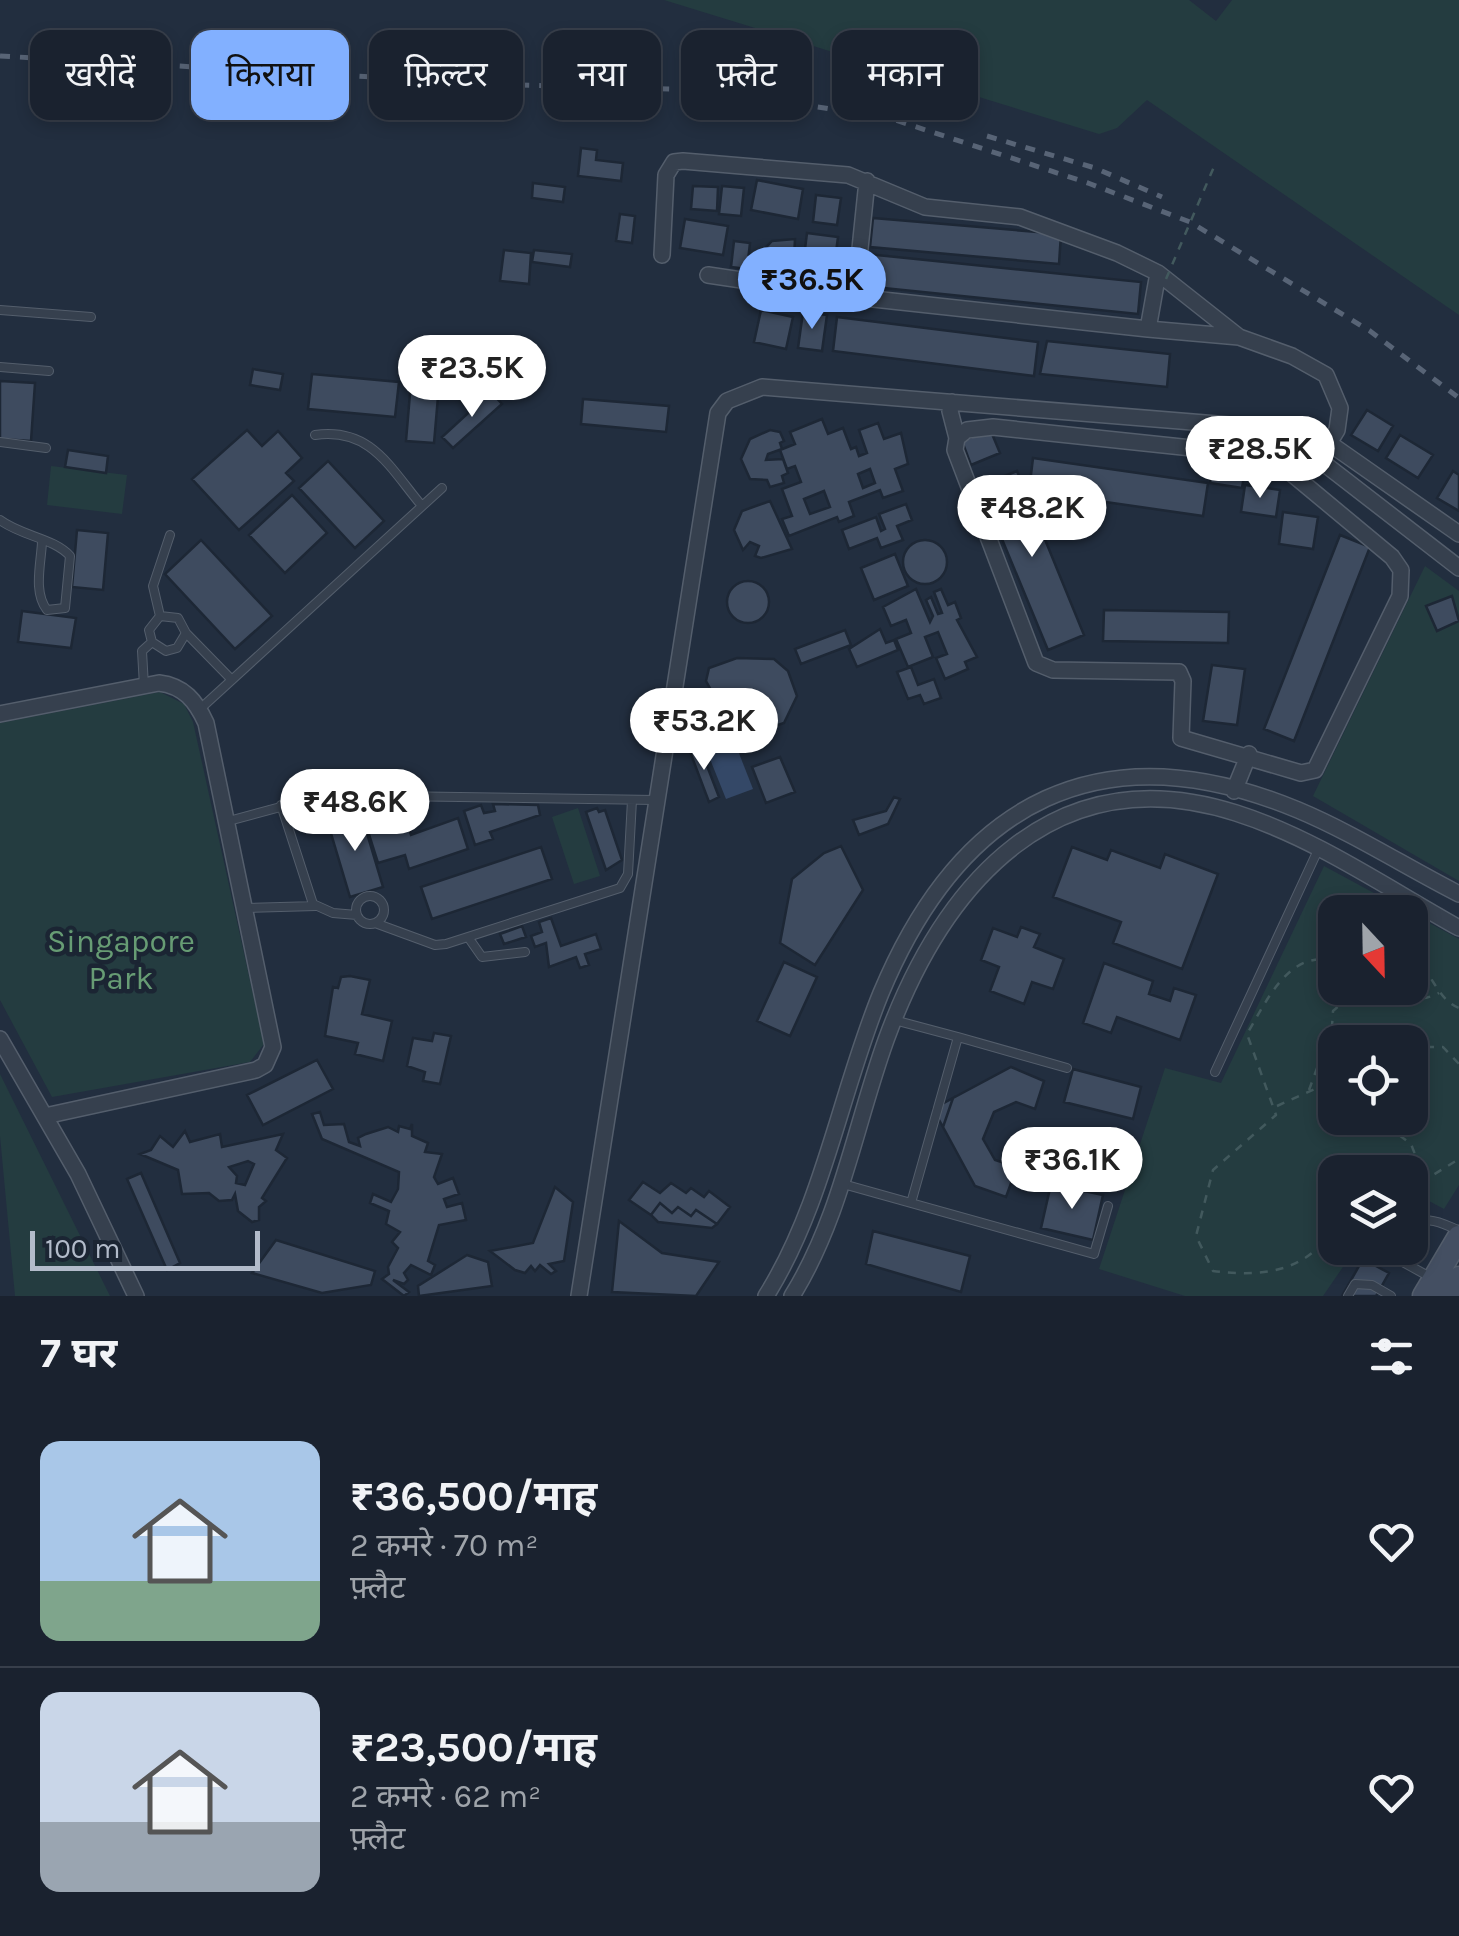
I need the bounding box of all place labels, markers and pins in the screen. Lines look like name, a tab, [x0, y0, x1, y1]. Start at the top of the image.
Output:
pin: ₹36.5K	[731, 247, 893, 332]
pin: ₹23.5K	[391, 335, 553, 420]
pin: ₹28.5K	[1179, 416, 1341, 501]
pin: ₹48.2K	[951, 475, 1113, 560]
pin: ₹53.2K	[623, 688, 785, 773]
pin: ₹48.6K	[274, 769, 436, 854]
pin: ₹36.1K	[991, 1127, 1153, 1212]

